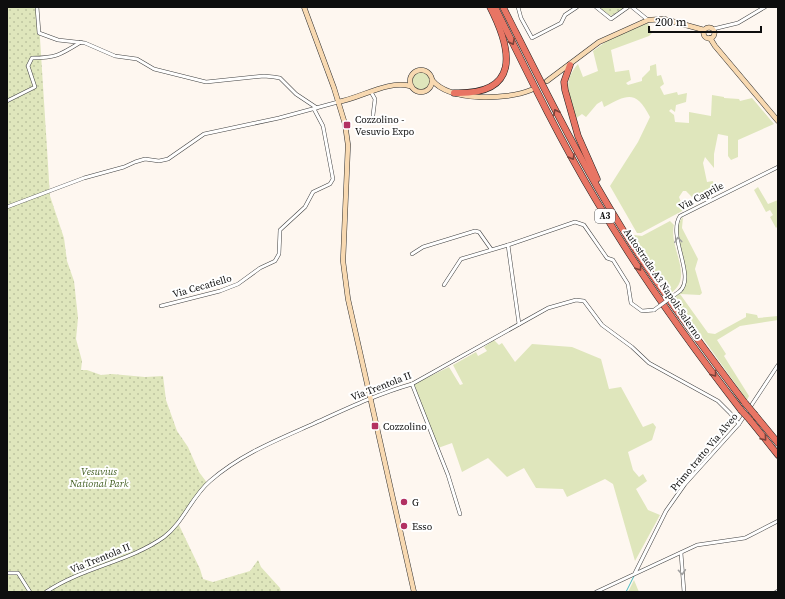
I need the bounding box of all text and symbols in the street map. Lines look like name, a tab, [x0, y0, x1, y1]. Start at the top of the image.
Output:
scale bar	[649, 8, 761, 34]
text: 200 m	[655, 14, 687, 30]
one-way arrow	[507, 38, 515, 45]
one-way arrow	[554, 109, 561, 117]
place label: Cozzolino - Vesuvio Expo	[355, 113, 415, 138]
marker: Cozzolino - Vesuvio Expo	[342, 120, 352, 130]
one-way arrow	[567, 153, 574, 161]
street label: Via Caprile	[676, 179, 726, 213]
road number: A3	[595, 209, 615, 223]
street label: Autostrada A3 Napoli-Salerno	[621, 226, 705, 342]
one-way arrow	[674, 237, 683, 244]
one-way arrow	[634, 264, 641, 271]
street label: Via Cecatiello	[171, 271, 234, 301]
street label: Via Trentola II	[349, 368, 413, 404]
one-way arrow	[710, 370, 717, 377]
street label: Primo tratto Via Alveo	[667, 410, 741, 494]
place label: Cozzolino	[383, 420, 427, 433]
marker: Cozzolino	[370, 421, 380, 431]
one-way arrow	[759, 433, 766, 440]
park label: Vesuvius National Park	[69, 465, 129, 490]
place label: G	[412, 496, 419, 509]
marker: G	[399, 497, 409, 507]
place label: Esso	[412, 520, 433, 533]
marker: Esso	[399, 521, 409, 531]
street label: Via Trentola II	[68, 540, 132, 576]
one-way arrow	[678, 569, 687, 575]

